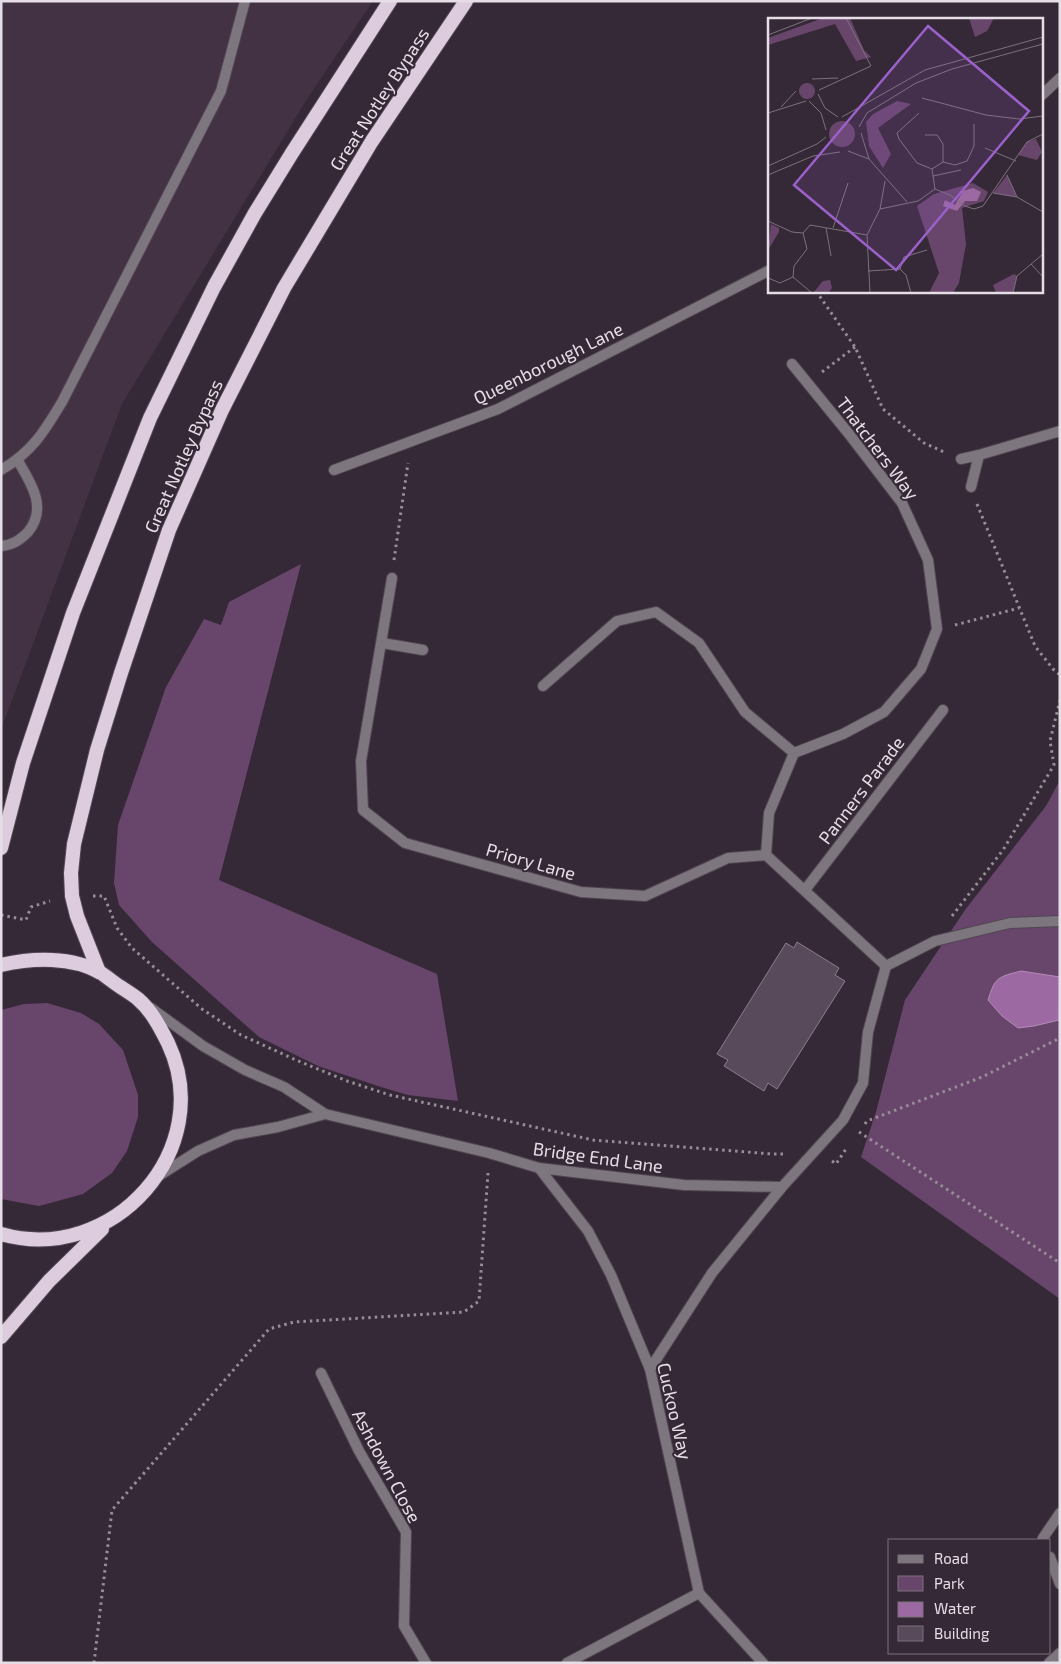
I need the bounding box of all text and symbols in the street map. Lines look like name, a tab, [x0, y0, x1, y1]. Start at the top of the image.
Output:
inset map	[768, 18, 1044, 292]
street label: Great Notley Bypass	[325, 23, 433, 175]
street label: Queenborough Lane	[470, 317, 626, 409]
street label: Great Notley Bypass	[139, 376, 227, 536]
street label: Thatchers Way	[832, 392, 924, 504]
street label: Panners Parade	[813, 732, 909, 848]
street label: Priory Lane	[484, 838, 578, 884]
street label: Bridge End Lane	[532, 1137, 664, 1177]
street label: Cuckoo Way	[653, 1360, 697, 1462]
street label: Ashdown Close	[348, 1406, 426, 1526]
legend	[888, 1539, 1051, 1654]
text: Road	[934, 1549, 969, 1567]
text: Park	[934, 1574, 965, 1592]
text: Water	[934, 1599, 976, 1617]
text: Building	[934, 1624, 990, 1642]

